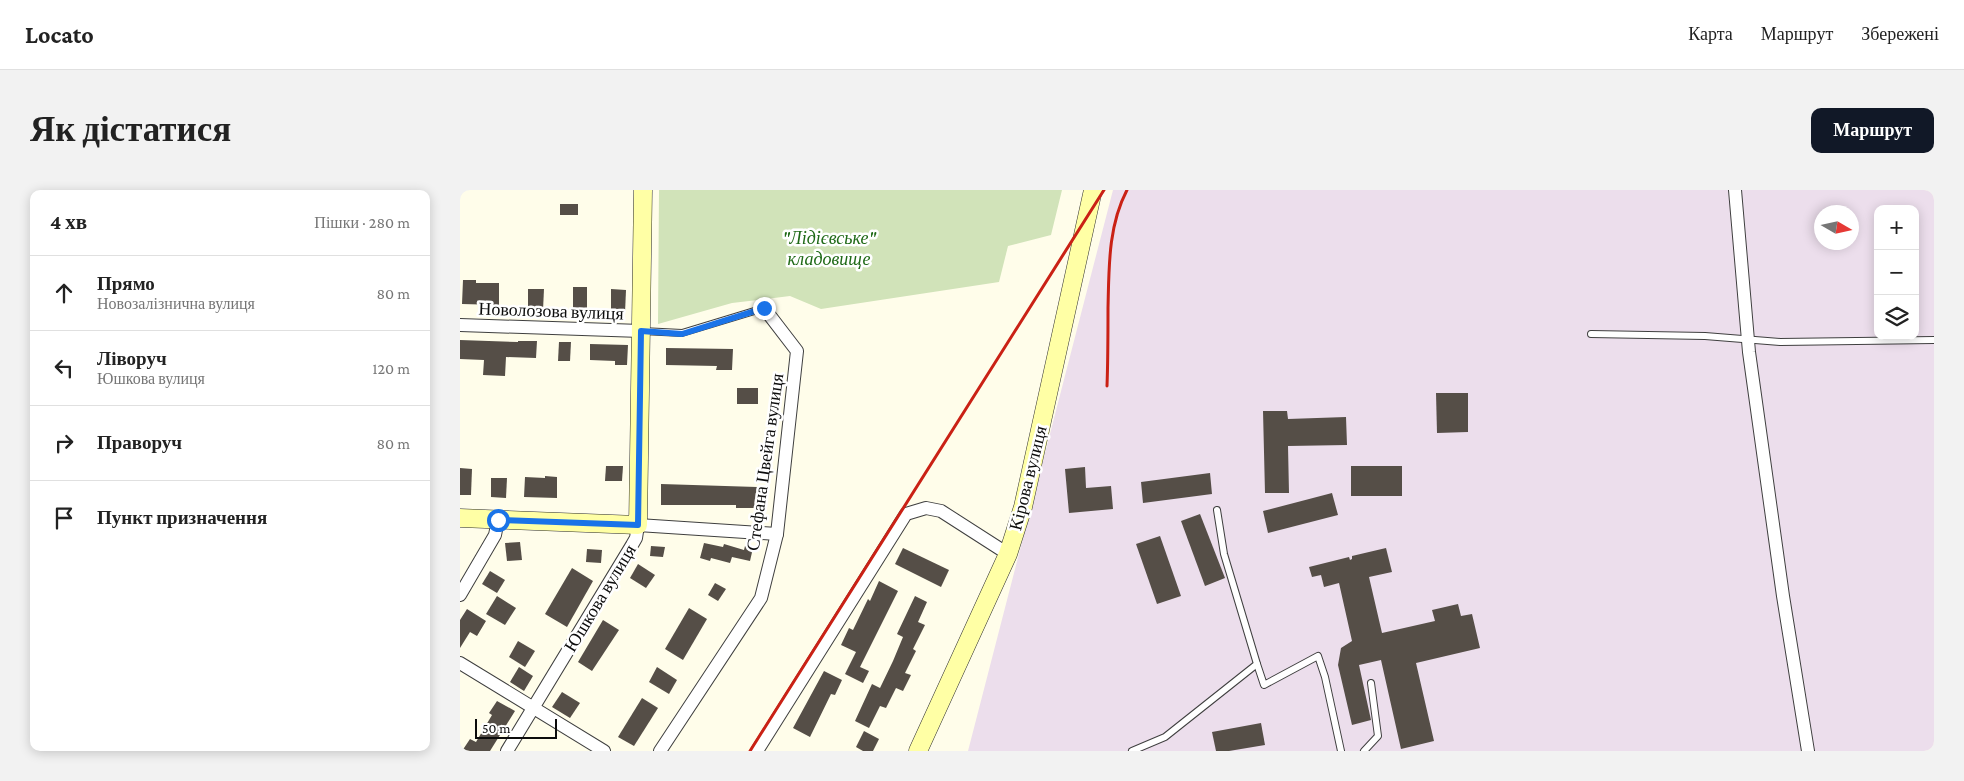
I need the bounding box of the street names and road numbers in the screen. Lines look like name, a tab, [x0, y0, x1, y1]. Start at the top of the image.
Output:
street label: Новолозова вулиця	[478, 298, 624, 324]
street label: Стефана Цвейга вулиця	[743, 372, 787, 552]
street label: Кірова вулиця	[1005, 424, 1051, 532]
street label: Юшкова вулиця	[560, 541, 640, 655]

